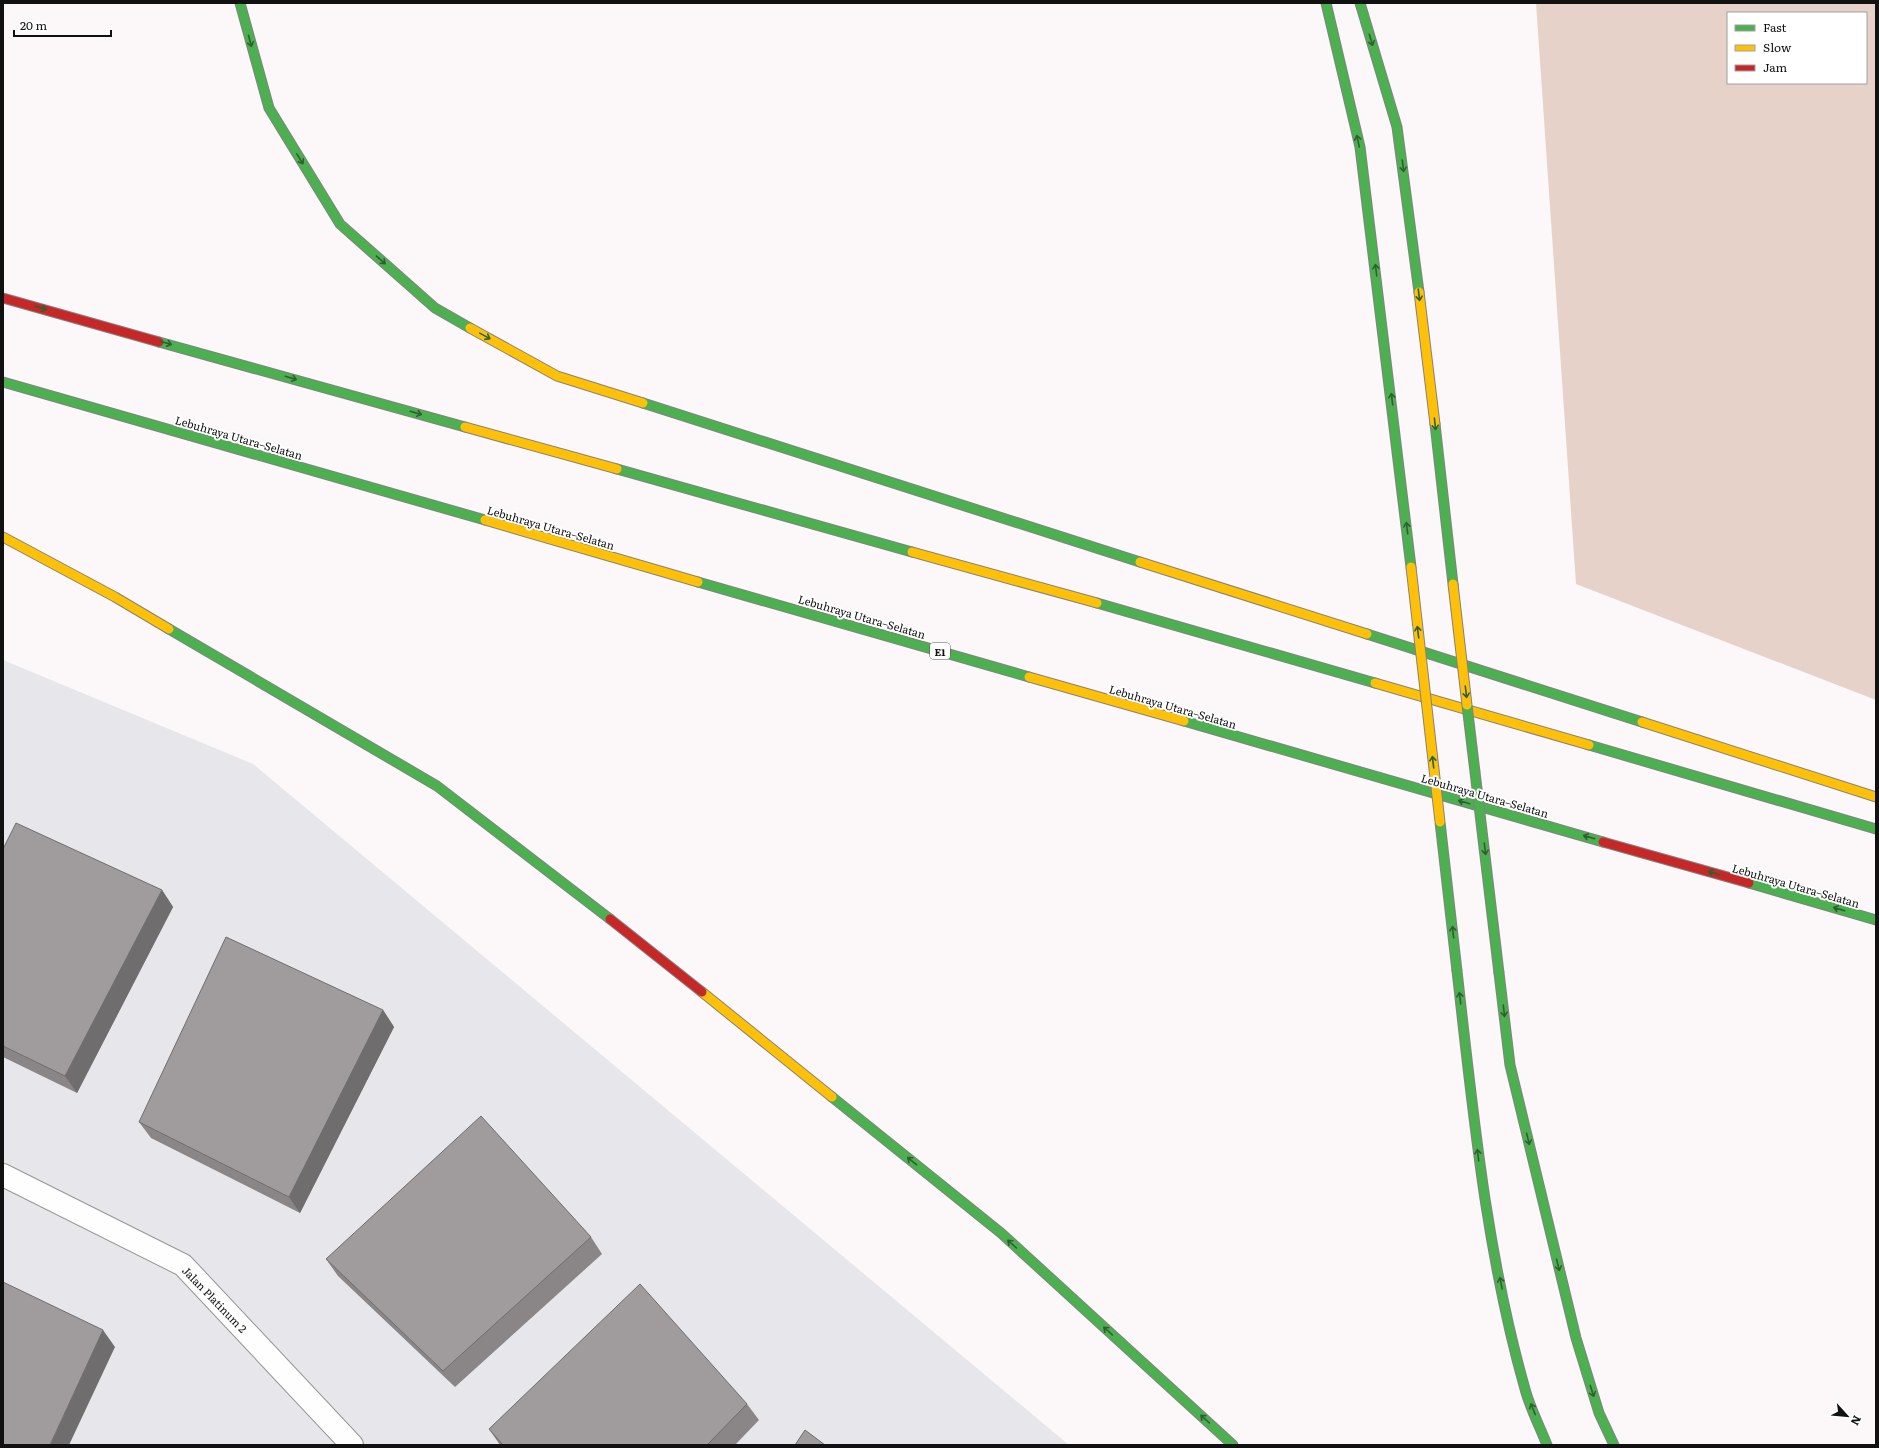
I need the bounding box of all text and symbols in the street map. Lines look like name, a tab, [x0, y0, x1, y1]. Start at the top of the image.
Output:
scale bar	[14, 12, 111, 38]
legend	[1727, 12, 1867, 84]
text: 20 m	[20, 16, 47, 34]
text: Fast	[1763, 18, 1787, 36]
one-way arrow	[247, 34, 255, 47]
one-way arrow	[1368, 34, 1375, 47]
text: Slow	[1763, 38, 1792, 56]
text: Jam	[1763, 58, 1788, 76]
one-way arrow	[1354, 135, 1362, 148]
one-way arrow	[297, 153, 305, 165]
one-way arrow	[1399, 159, 1406, 172]
one-way arrow	[375, 255, 386, 264]
one-way arrow	[1372, 264, 1379, 277]
one-way arrow	[1416, 288, 1423, 301]
one-way arrow	[34, 305, 47, 312]
one-way arrow	[479, 332, 491, 340]
one-way arrow	[159, 340, 172, 347]
one-way arrow	[284, 375, 297, 382]
one-way arrow	[1388, 393, 1395, 406]
one-way arrow	[409, 410, 422, 417]
street label: Lebuhraya Utara–Selatan	[173, 411, 305, 463]
one-way arrow	[1432, 417, 1439, 430]
street label: Lebuhraya Utara–Selatan	[485, 501, 617, 553]
one-way arrow	[1403, 522, 1410, 535]
street label: Lebuhraya Utara–Selatan	[796, 590, 928, 642]
one-way arrow	[1415, 626, 1422, 639]
road number: E1	[930, 643, 950, 659]
street label: Lebuhraya Utara–Selatan	[1107, 680, 1239, 732]
one-way arrow	[1462, 685, 1470, 698]
one-way arrow	[1429, 755, 1437, 768]
street label: Lebuhraya Utara–Selatan	[1419, 769, 1551, 821]
one-way arrow	[1457, 797, 1470, 805]
one-way arrow	[1582, 833, 1595, 841]
one-way arrow	[1481, 842, 1488, 855]
street label: Lebuhraya Utara–Selatan	[1730, 859, 1862, 911]
one-way arrow	[1707, 869, 1720, 876]
one-way arrow	[1832, 905, 1845, 912]
one-way arrow	[1449, 926, 1457, 939]
one-way arrow	[1456, 992, 1464, 1005]
one-way arrow	[1500, 1004, 1508, 1017]
one-way arrow	[1525, 1132, 1532, 1145]
one-way arrow	[1475, 1149, 1482, 1162]
one-way arrow	[906, 1157, 917, 1166]
one-way arrow	[1007, 1239, 1018, 1248]
one-way arrow	[1555, 1258, 1563, 1271]
street label: Jalan Platinum 2	[179, 1262, 251, 1336]
one-way arrow	[1496, 1277, 1504, 1290]
one-way arrow	[1104, 1327, 1114, 1336]
one-way arrow	[1589, 1384, 1597, 1396]
north arrow	[1827, 1396, 1867, 1436]
one-way arrow	[1528, 1403, 1536, 1415]
text: N	[1848, 1413, 1866, 1429]
one-way arrow	[1199, 1414, 1210, 1423]

